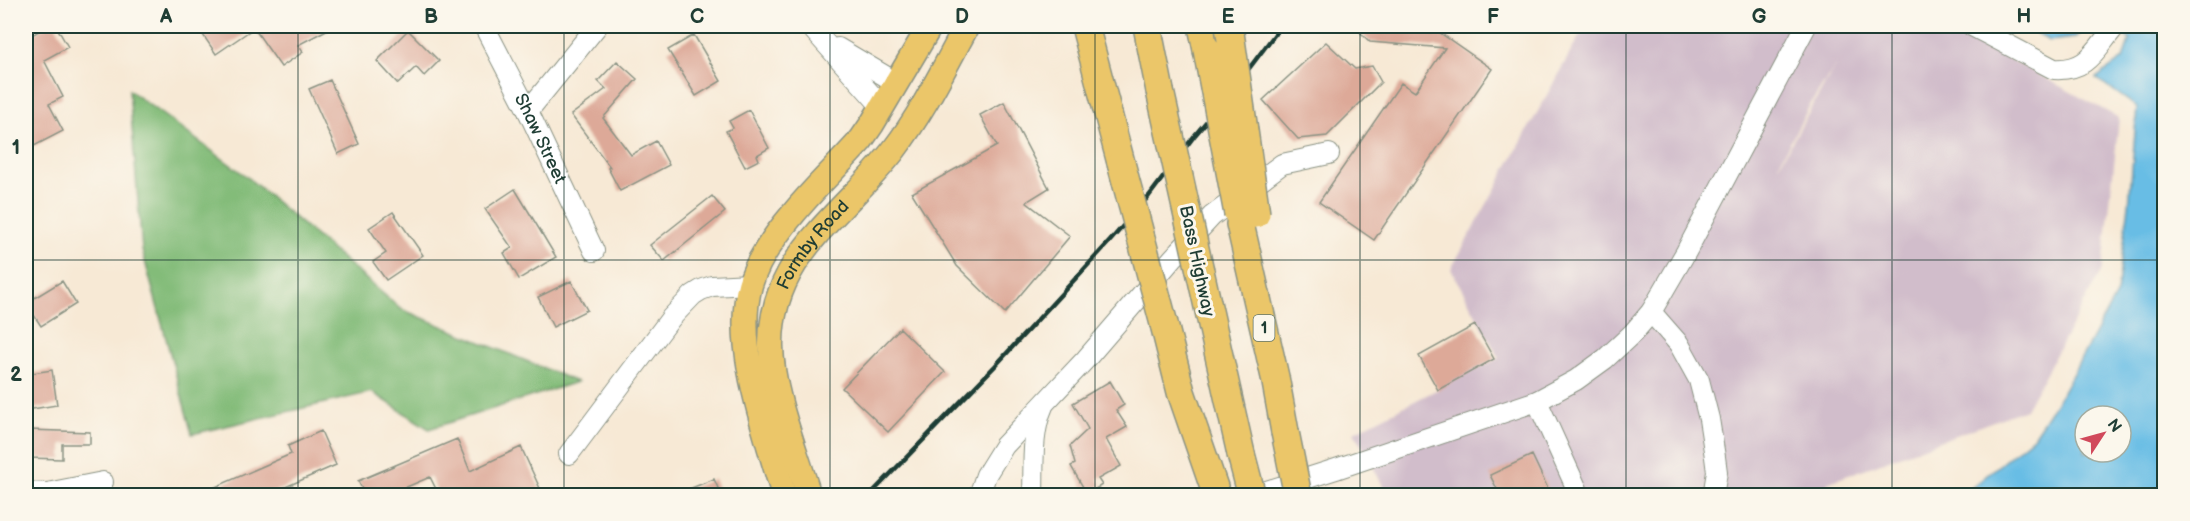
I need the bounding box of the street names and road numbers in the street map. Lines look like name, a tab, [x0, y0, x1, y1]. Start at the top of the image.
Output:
street label: Shaw Street	[510, 90, 571, 187]
street label: Formby Road	[772, 196, 853, 293]
street label: Bass Highway	[1175, 204, 1219, 319]
road number: 1	[1254, 315, 1274, 341]

